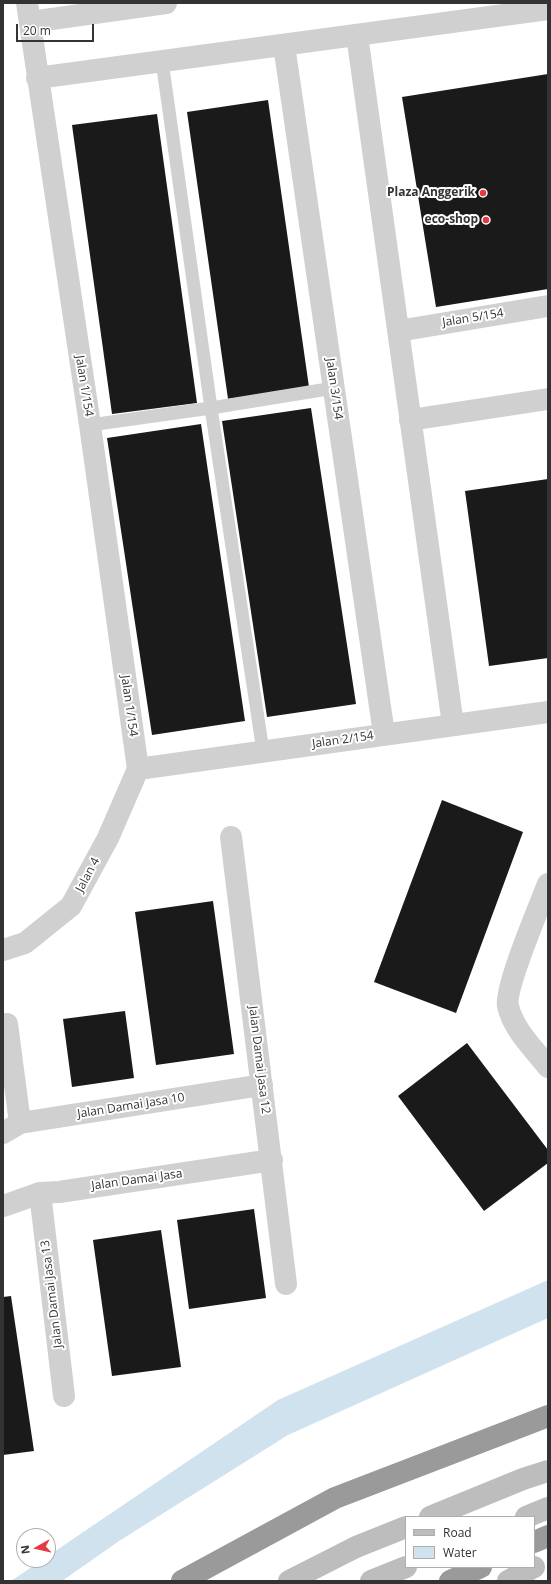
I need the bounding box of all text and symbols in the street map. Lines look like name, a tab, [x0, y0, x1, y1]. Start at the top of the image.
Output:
scale bar	[18, 16, 96, 42]
text: 20 m	[23, 22, 51, 39]
place label: Plaza Anggerik	[387, 186, 475, 200]
marker: Plaza Anggerik	[478, 188, 488, 198]
place label: eco-shop	[425, 213, 478, 227]
marker: eco-shop	[481, 215, 491, 225]
street label: Jalan 5/154	[441, 306, 505, 330]
street label: Jalan 1/154	[72, 354, 96, 418]
street label: Jalan 3/154	[323, 357, 345, 421]
street label: Jalan 1/154	[118, 674, 140, 738]
street label: Jalan 2/154	[311, 729, 375, 751]
street label: Jalan 4	[73, 855, 103, 895]
street label: Jalan Damai Jasa 12	[245, 1005, 273, 1115]
street label: Jalan Damai Jasa 10	[76, 1090, 186, 1122]
street label: Jalan Damai Jasa	[91, 1166, 183, 1194]
street label: Jalan Damai Jasa 13	[38, 1239, 66, 1349]
legend	[405, 1516, 535, 1568]
text: Road	[443, 1524, 472, 1541]
north arrow	[16, 1528, 56, 1568]
text: N	[17, 1544, 33, 1555]
text: Water	[443, 1544, 477, 1561]

